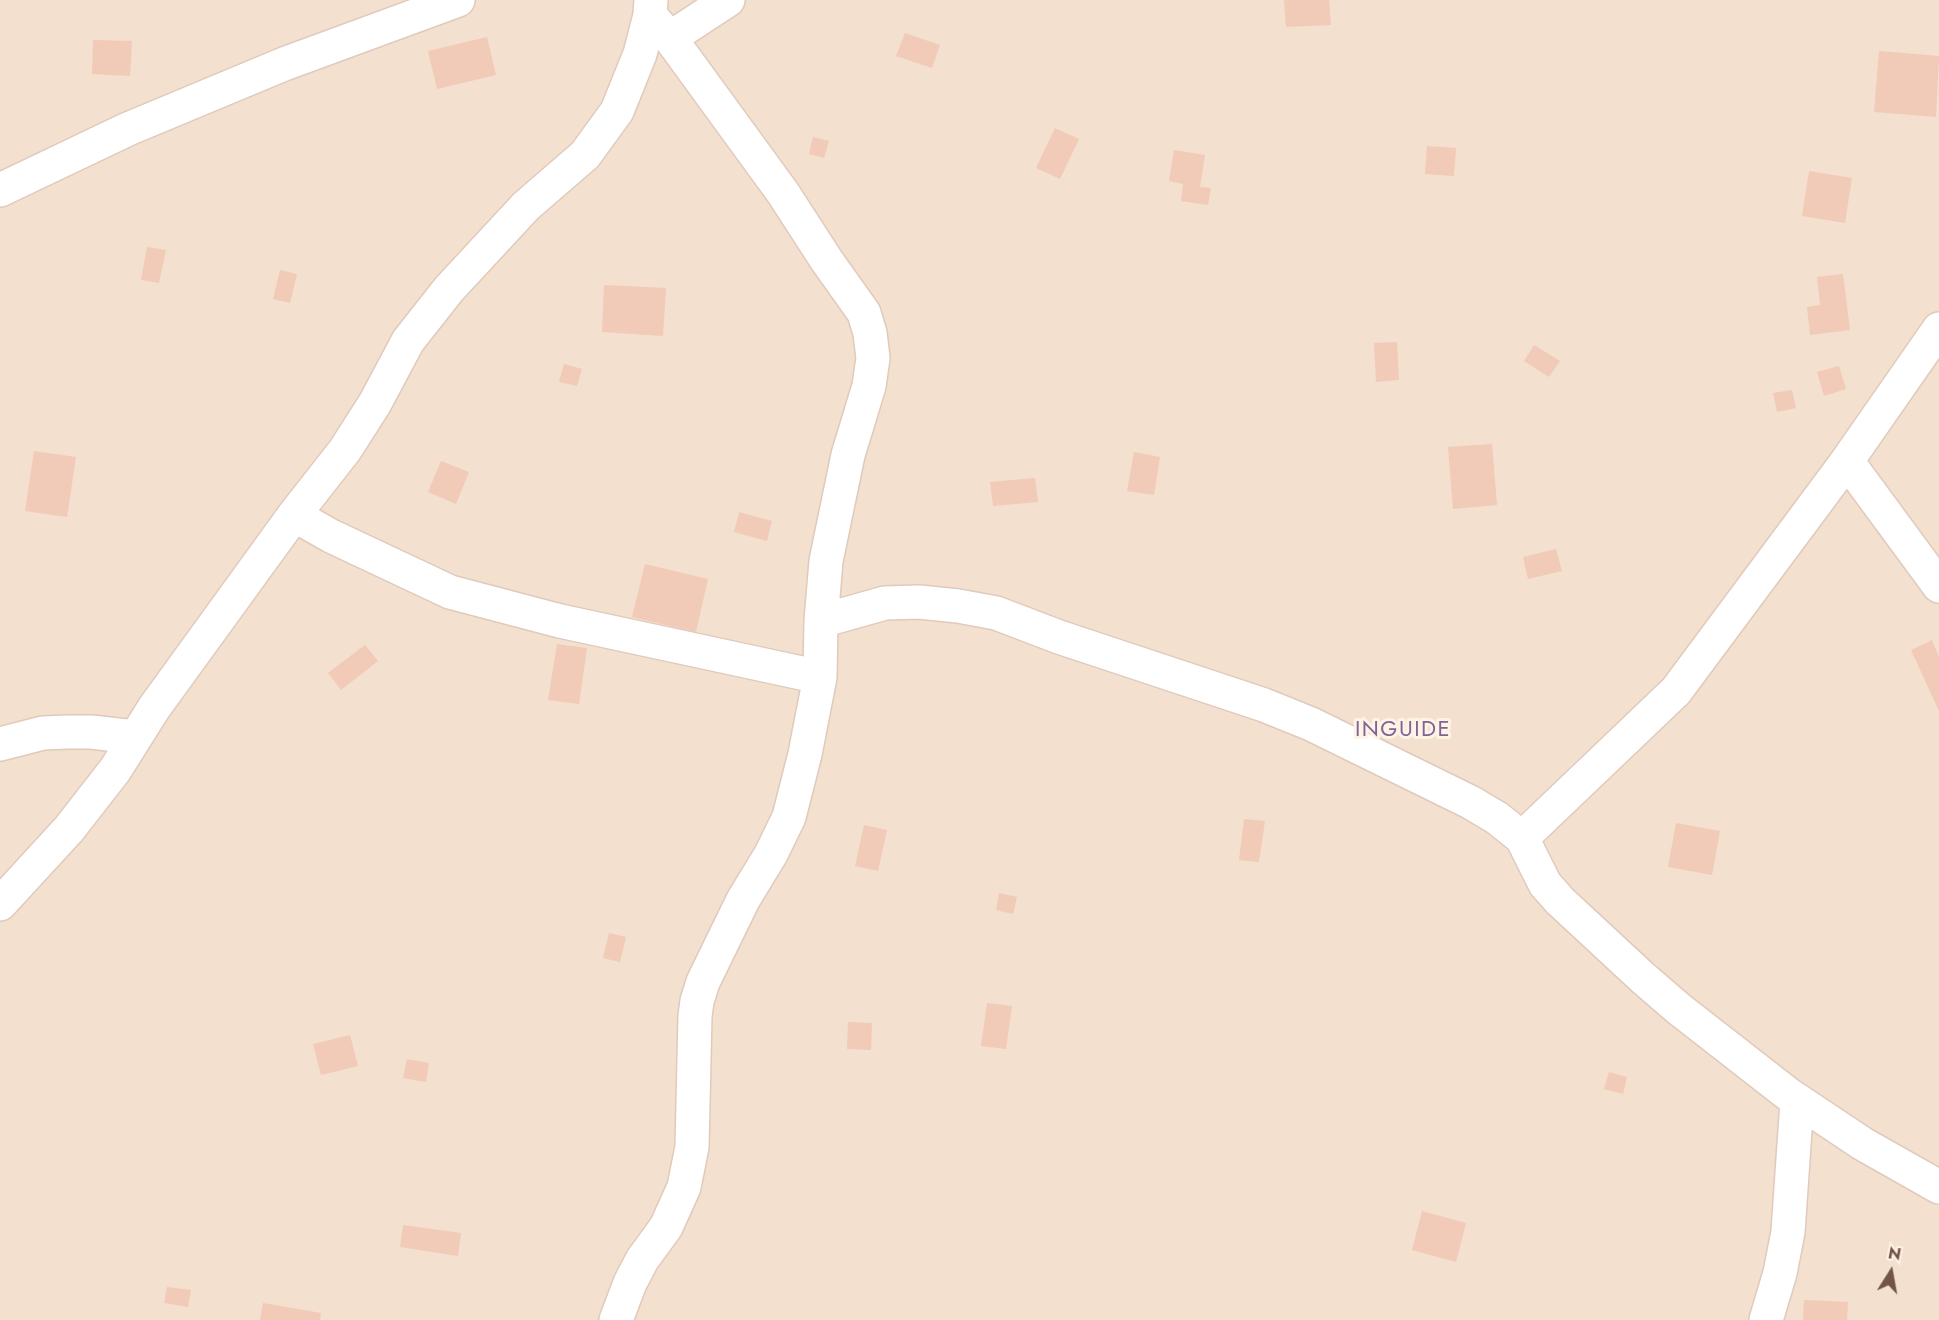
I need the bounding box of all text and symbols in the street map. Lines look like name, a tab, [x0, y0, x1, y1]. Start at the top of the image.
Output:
district label: INGUIDE	[1355, 718, 1451, 744]
text: N	[1886, 1241, 1903, 1266]
north arrow	[1861, 1242, 1921, 1302]

